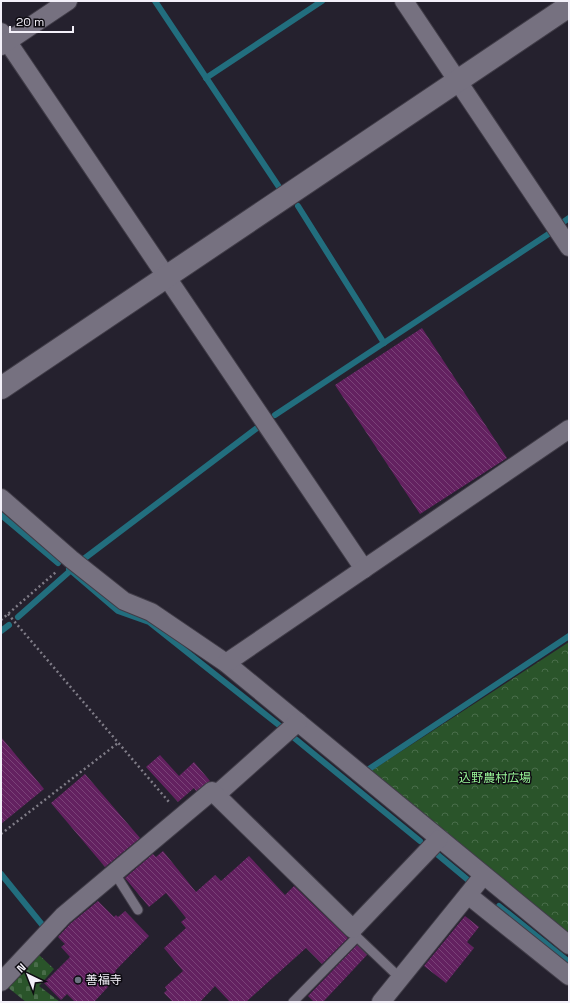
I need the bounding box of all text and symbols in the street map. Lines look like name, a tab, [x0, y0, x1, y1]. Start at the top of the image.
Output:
scale bar	[10, 8, 73, 34]
text: 20 m	[16, 14, 44, 30]
park label: 込野農村広場	[459, 770, 531, 786]
north arrow	[8, 955, 48, 995]
text: N	[14, 960, 29, 975]
place label: 善福寺	[86, 972, 122, 988]
marker: 善福寺	[73, 975, 83, 985]

